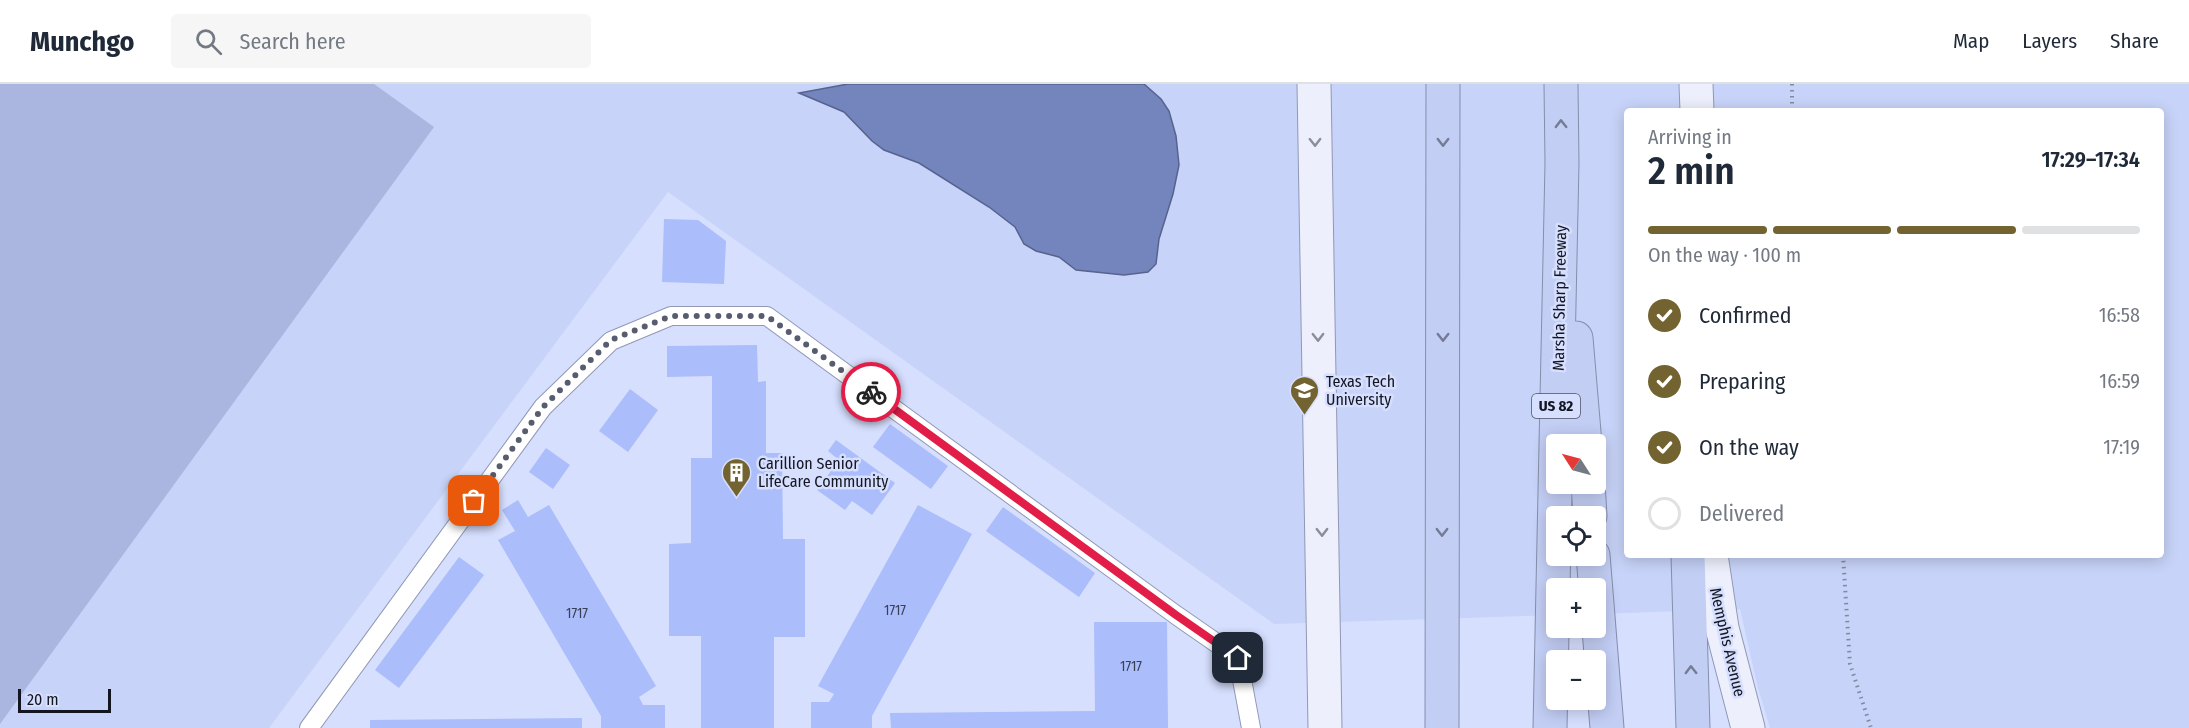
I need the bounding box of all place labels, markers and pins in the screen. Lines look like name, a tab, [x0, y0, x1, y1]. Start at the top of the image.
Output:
place label: Texas Tech University	[1326, 372, 1395, 409]
school or university icon: Texas Tech University	[1289, 374, 1321, 416]
place label: Carillion Senior LifeCare Community	[758, 454, 889, 491]
building icon: Carillion Senior LifeCare Community	[721, 456, 753, 498]
pin	[448, 475, 499, 526]
pin	[1212, 632, 1263, 683]

